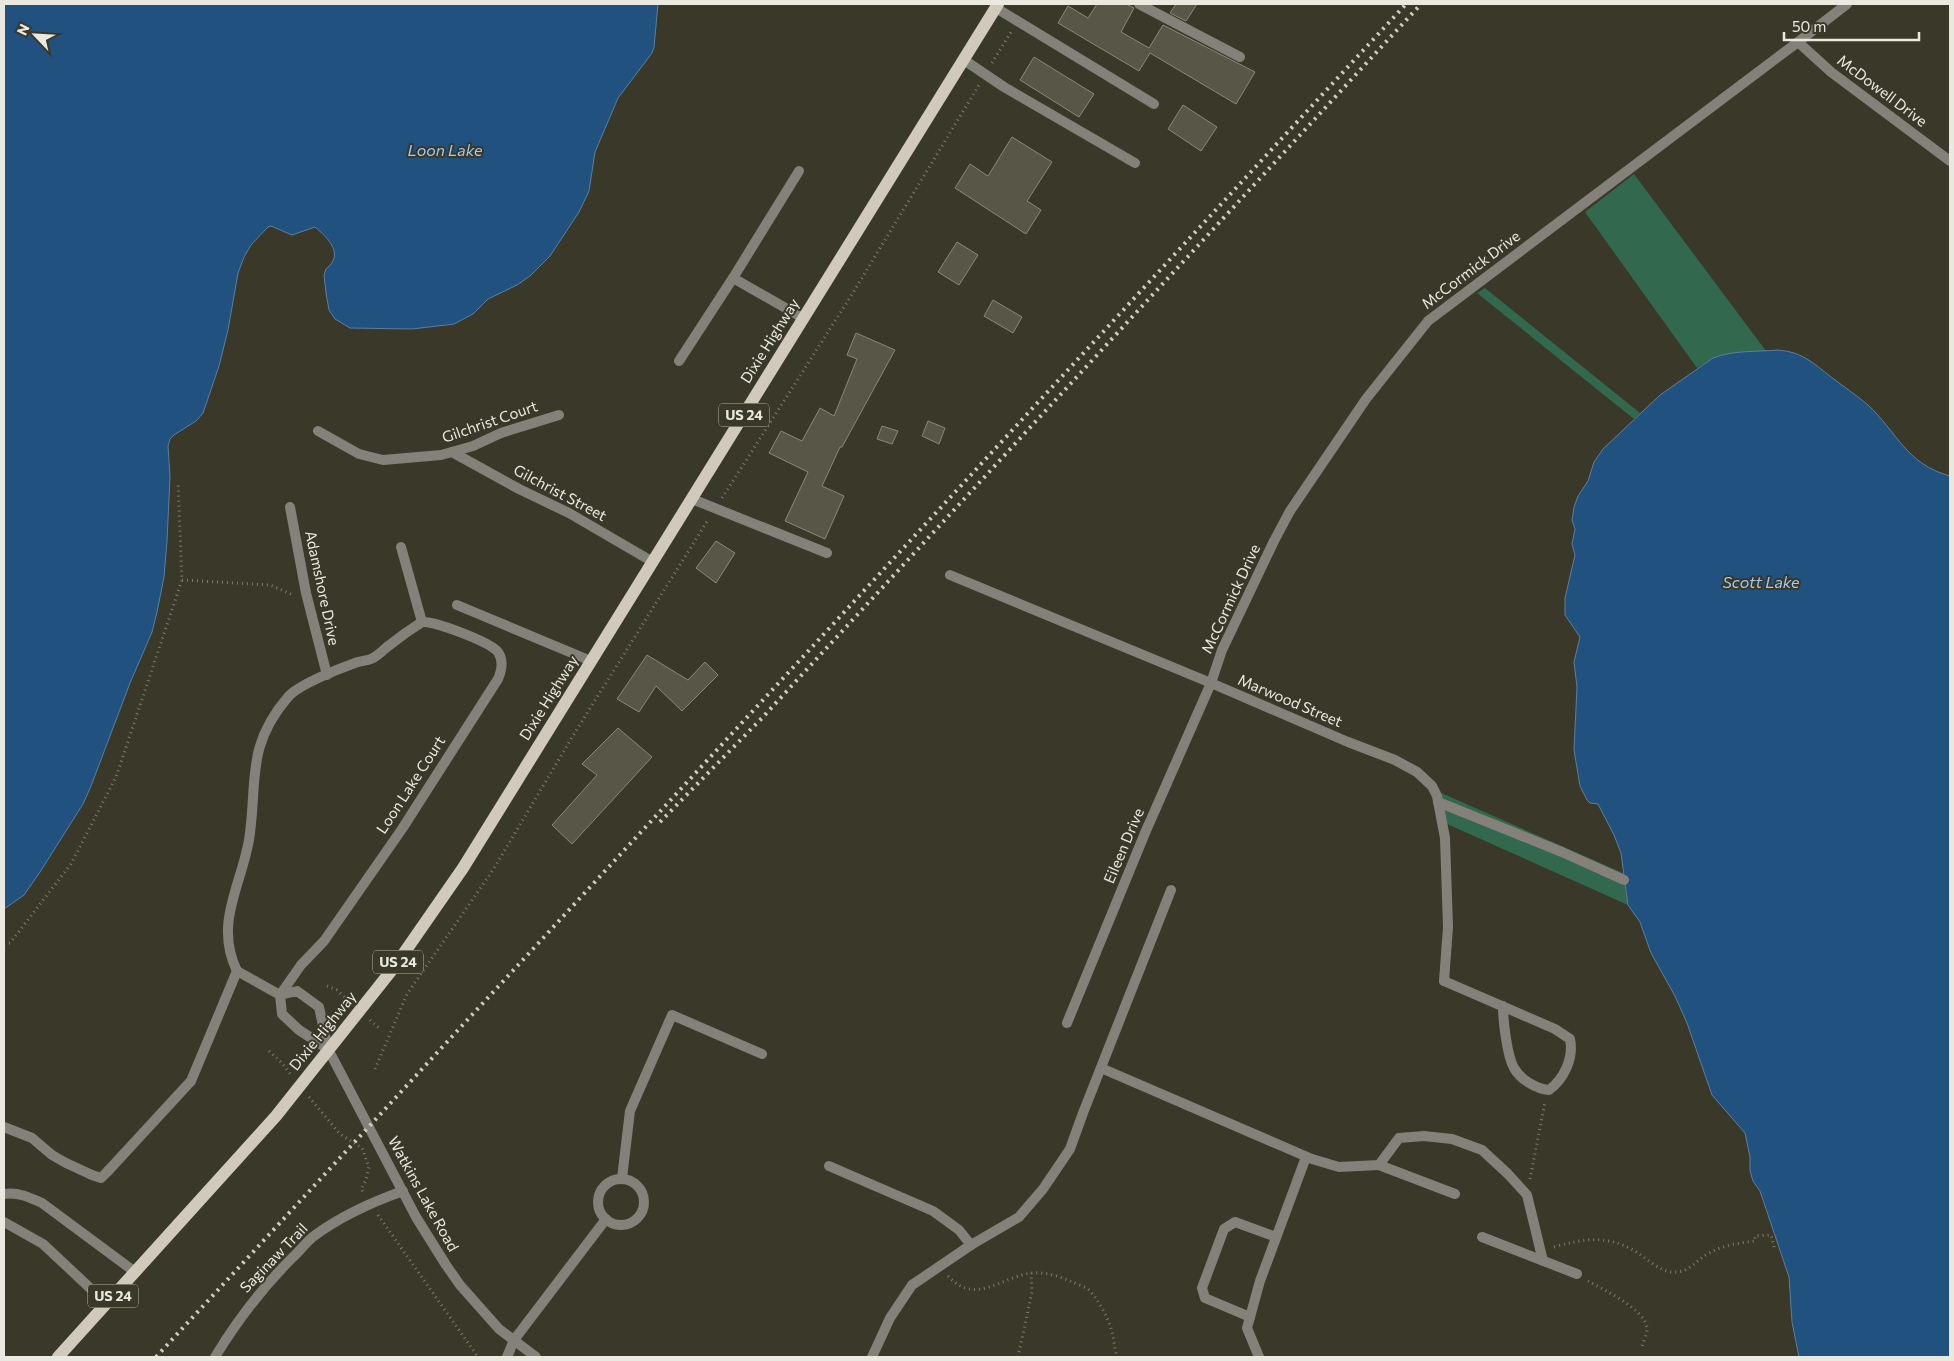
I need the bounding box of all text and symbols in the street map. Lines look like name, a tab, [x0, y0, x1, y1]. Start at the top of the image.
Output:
north arrow	[10, 10, 60, 60]
scale bar	[1784, 10, 1919, 42]
text: 50 m	[1792, 17, 1826, 35]
text: N	[13, 21, 33, 38]
street label: McDowell Drive	[1834, 51, 1931, 130]
water label: Loon Lake	[408, 140, 483, 159]
street label: McCormick Drive	[1418, 226, 1523, 312]
street label: Dixie Highway	[736, 295, 802, 386]
street label: Gilchrist Court	[439, 396, 540, 446]
road number: US 24	[719, 404, 769, 426]
street label: Gilchrist Street	[511, 460, 610, 524]
street label: Adamshore Drive	[302, 529, 344, 647]
street label: McCormick Drive	[1197, 541, 1263, 656]
water label: Scott Lake	[1722, 572, 1800, 591]
street label: Dixie Highway	[515, 652, 581, 743]
street label: Marwood Street	[1235, 670, 1345, 730]
street label: Loon Lake Court	[372, 732, 448, 837]
street label: Eileen Drive	[1099, 805, 1147, 886]
road number: US 24	[373, 950, 423, 974]
street label: Dixie Highway	[285, 987, 360, 1074]
street label: Watkins Lake Road	[385, 1133, 463, 1254]
street label: Saginaw Trail	[236, 1219, 311, 1296]
road number: US 24	[88, 1284, 138, 1308]

